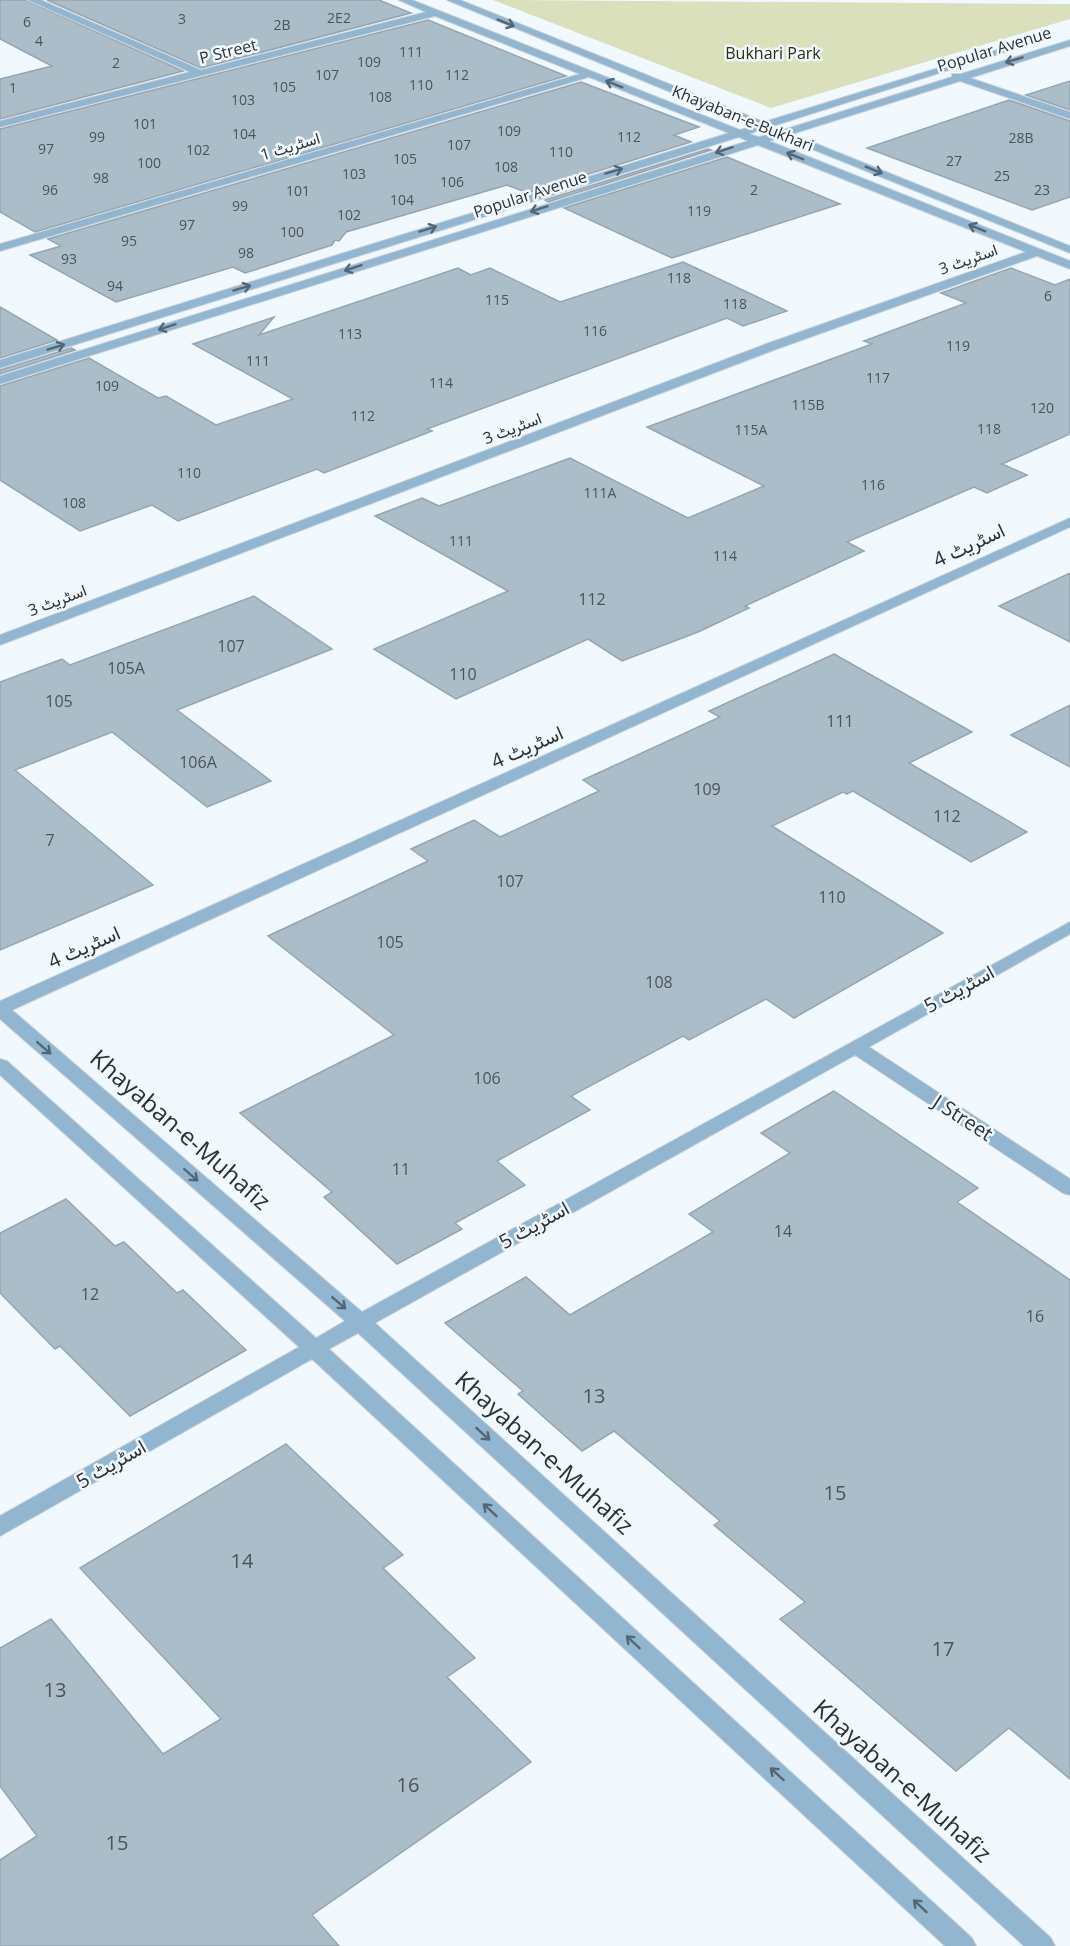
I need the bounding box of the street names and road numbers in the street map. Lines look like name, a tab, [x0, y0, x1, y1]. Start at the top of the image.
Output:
street label: Popular Avenue	[934, 21, 1054, 77]
street label: P Street	[197, 33, 259, 69]
street label: Khayaban-e-Bukhari	[669, 80, 817, 156]
street label: اسٹریٹ 1	[258, 127, 322, 165]
street label: Popular Avenue	[470, 165, 590, 223]
street label: اسٹریٹ 3	[936, 238, 1000, 280]
street label: اسٹریٹ 3	[480, 407, 544, 449]
street label: اسٹریٹ 4	[928, 516, 1009, 573]
street label: اسٹریٹ 3	[25, 579, 89, 621]
street label: اسٹریٹ 4	[486, 719, 567, 774]
street label: اسٹریٹ 4	[43, 919, 124, 974]
street label: اسٹریٹ 5	[919, 958, 999, 1019]
street label: Khayaban-e-Muhafiz	[84, 1041, 278, 1217]
street label: J Street	[926, 1087, 998, 1147]
street label: اسٹریٹ 5	[494, 1194, 574, 1255]
street label: Khayaban-e-Muhafiz	[449, 1363, 641, 1541]
street label: اسٹریٹ 5	[71, 1433, 151, 1494]
street label: Khayaban-e-Muhafiz	[807, 1691, 999, 1869]

